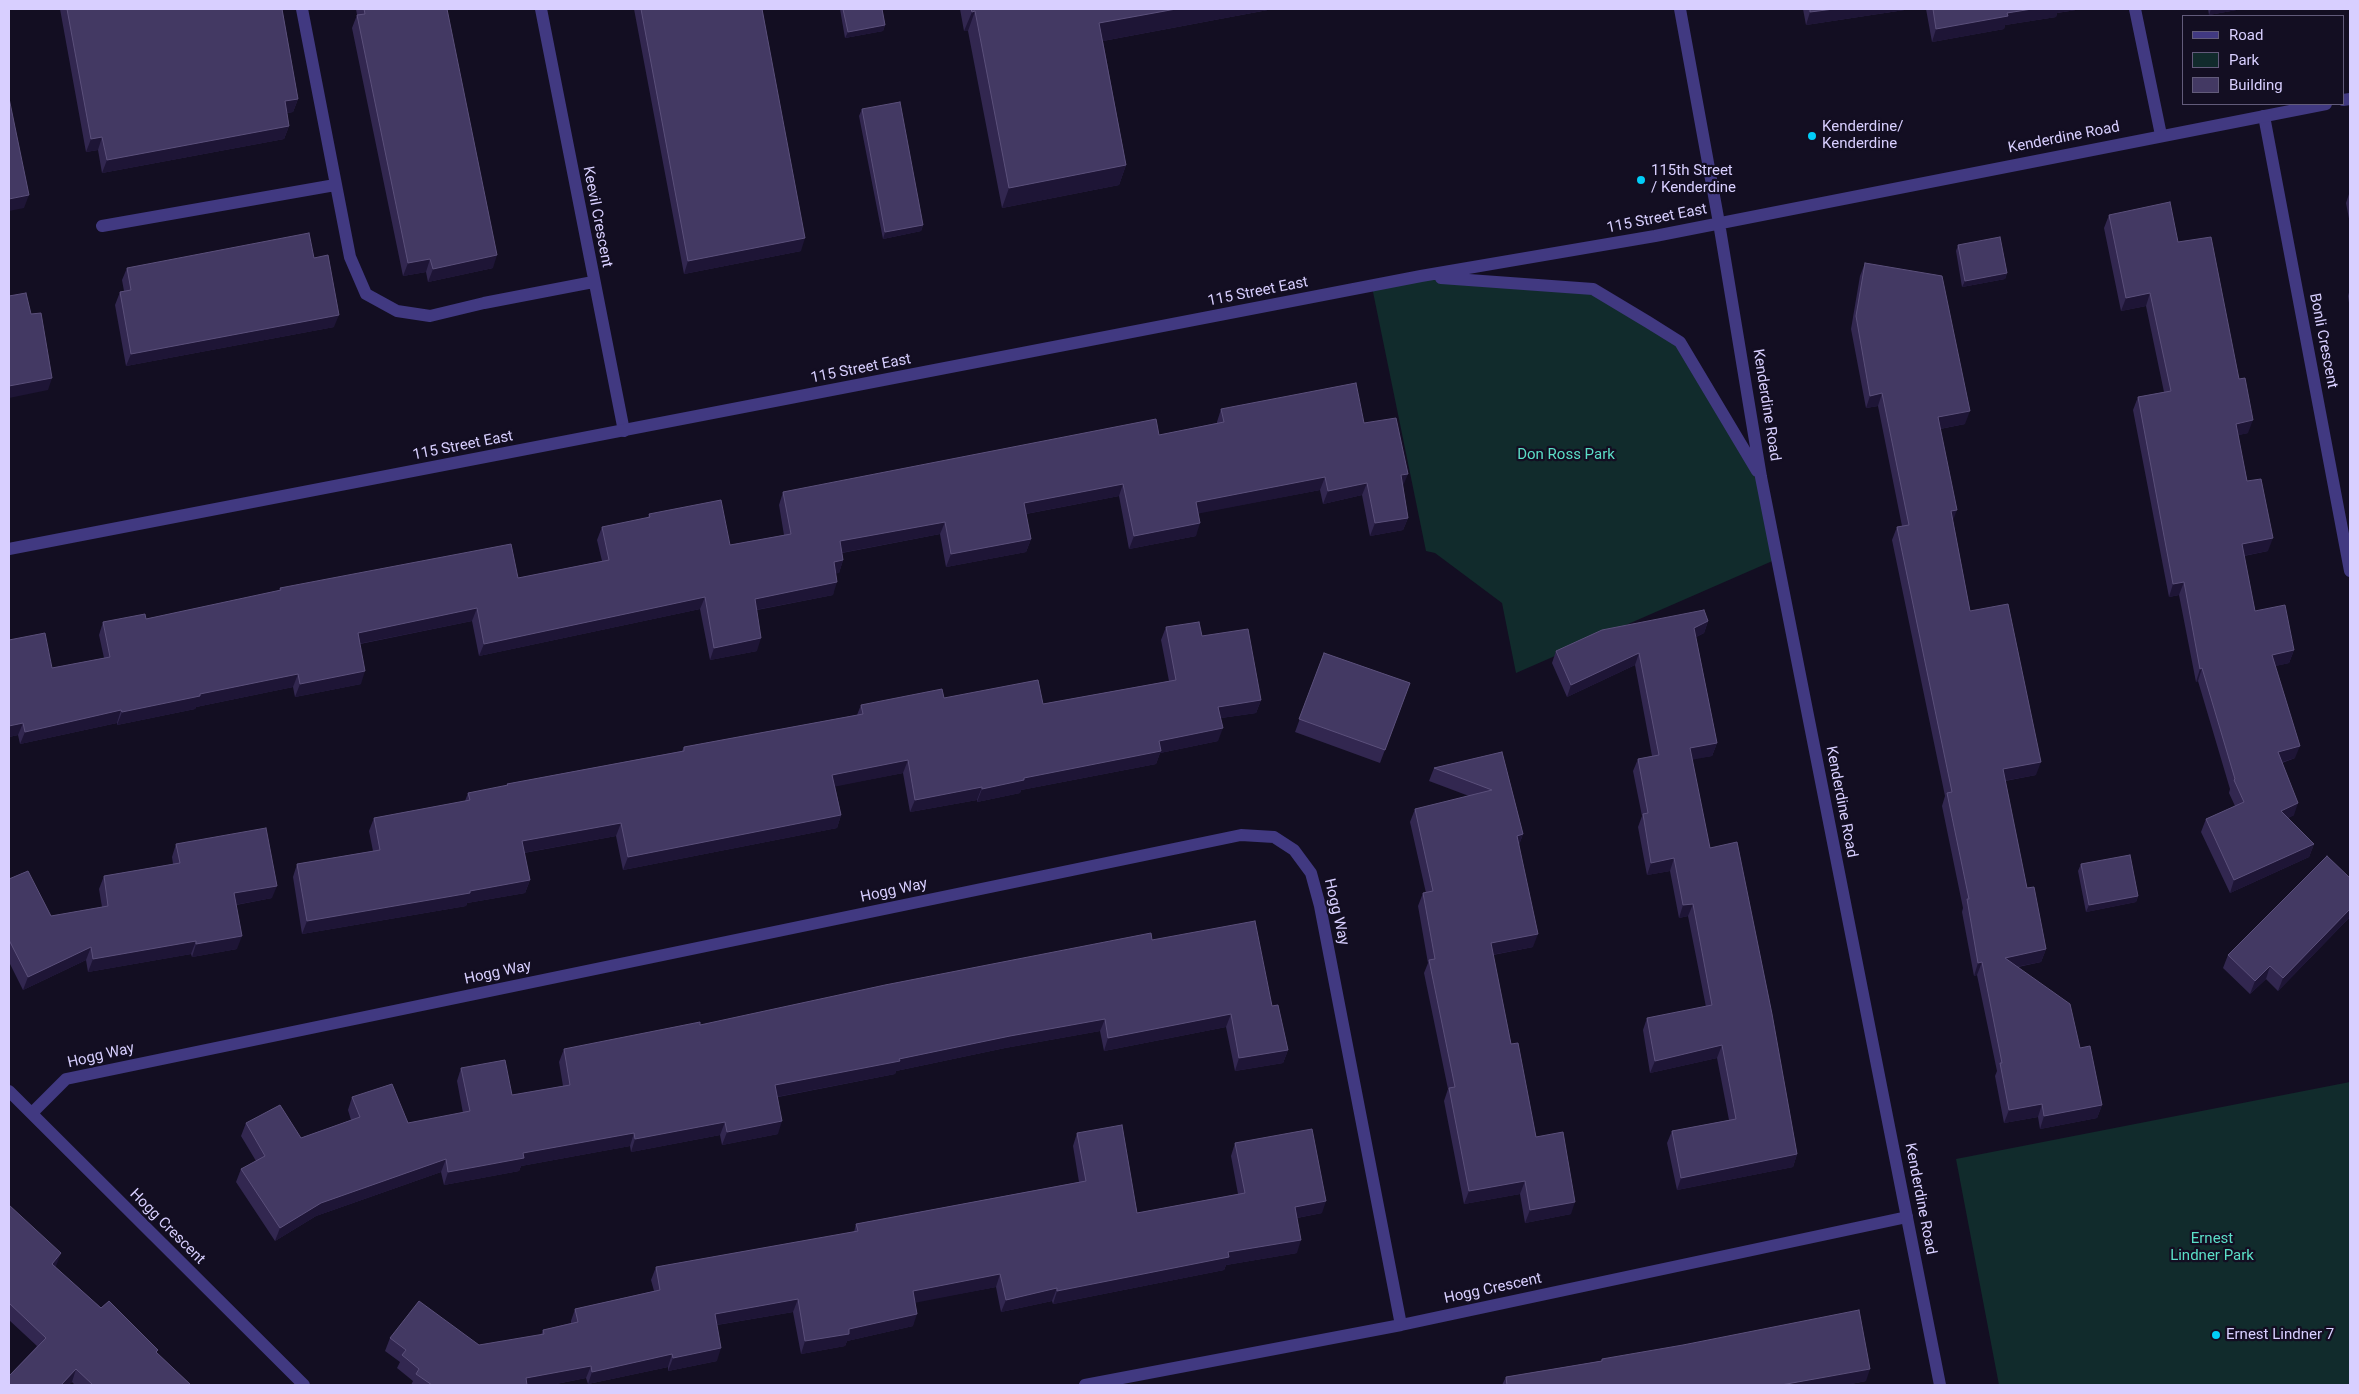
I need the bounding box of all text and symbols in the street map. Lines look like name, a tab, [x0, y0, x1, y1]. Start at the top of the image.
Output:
legend	[2182, 15, 2344, 105]
text: Road	[2229, 26, 2263, 44]
text: Park	[2229, 51, 2259, 69]
text: Building	[2229, 76, 2283, 94]
place label: Kenderdine/ Kenderdine	[1822, 118, 1903, 153]
street label: Kenderdine Road	[2007, 118, 2121, 158]
marker: Kenderdine/ Kenderdine	[1806, 130, 1818, 142]
place label: 115th Street / Kenderdine	[1651, 162, 1736, 197]
street label: Keevil Crescent	[578, 165, 616, 269]
marker: 115th Street / Kenderdine	[1635, 174, 1647, 186]
street label: 115 Street East	[1605, 200, 1709, 238]
street label: 115 Street East	[1206, 273, 1310, 311]
street label: Bonli Crescent	[2305, 292, 2341, 390]
street label: Kenderdine Road	[1748, 348, 1784, 462]
street label: 115 Street East	[809, 350, 913, 388]
street label: 115 Street East	[411, 427, 515, 465]
park label: Don Ross Park	[1517, 446, 1615, 464]
street label: Kenderdine Road	[1821, 745, 1861, 859]
street label: Hogg Way	[859, 875, 929, 907]
street label: Hogg Way	[1320, 877, 1352, 947]
street label: Hogg Way	[463, 957, 533, 989]
street label: Hogg Way	[66, 1040, 136, 1072]
street label: Kenderdine Road	[1900, 1142, 1940, 1256]
street label: Hogg Crescent	[126, 1186, 208, 1268]
park label: Ernest Lindner Park	[2170, 1230, 2254, 1265]
street label: Hogg Crescent	[1443, 1270, 1543, 1308]
place label: Ernest Lindner 7	[2226, 1326, 2334, 1344]
marker: Ernest Lindner 7	[2210, 1329, 2222, 1341]

